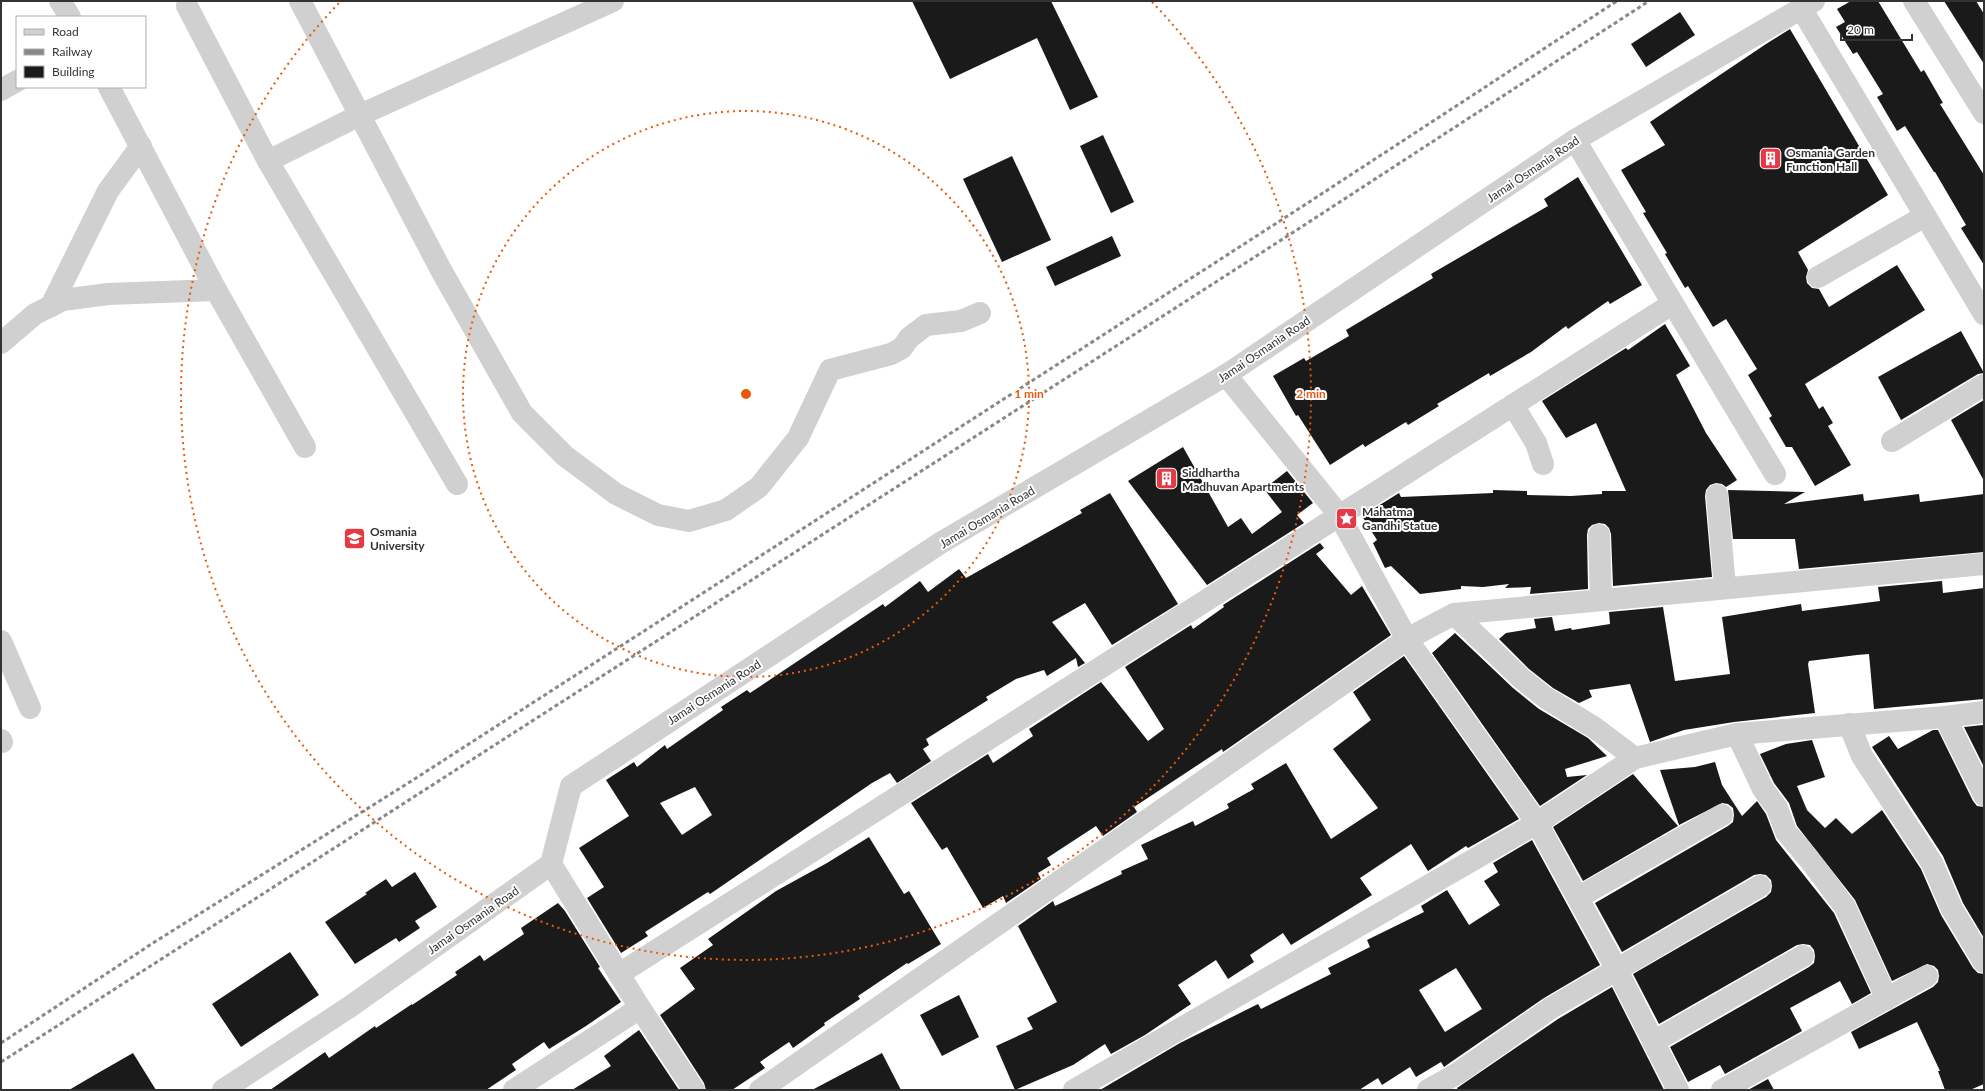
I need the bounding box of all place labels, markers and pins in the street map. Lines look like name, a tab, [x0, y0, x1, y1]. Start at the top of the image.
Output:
place label: Osmania Garden Function Hall	[1786, 145, 1875, 174]
building icon: Osmania Garden Function Hall	[1757, 146, 1783, 172]
centre of rings	[739, 387, 753, 401]
place label: Siddhartha Madhuvan Apartments	[1182, 465, 1304, 494]
building icon: Siddhartha Madhuvan Apartments	[1153, 466, 1179, 492]
place label: Mahatma Gandhi Statue	[1362, 504, 1438, 533]
place icon: Mahatma Gandhi Statue	[1334, 505, 1360, 531]
place label: Osmania University	[370, 524, 425, 553]
school or university icon: Osmania University	[342, 525, 368, 551]

